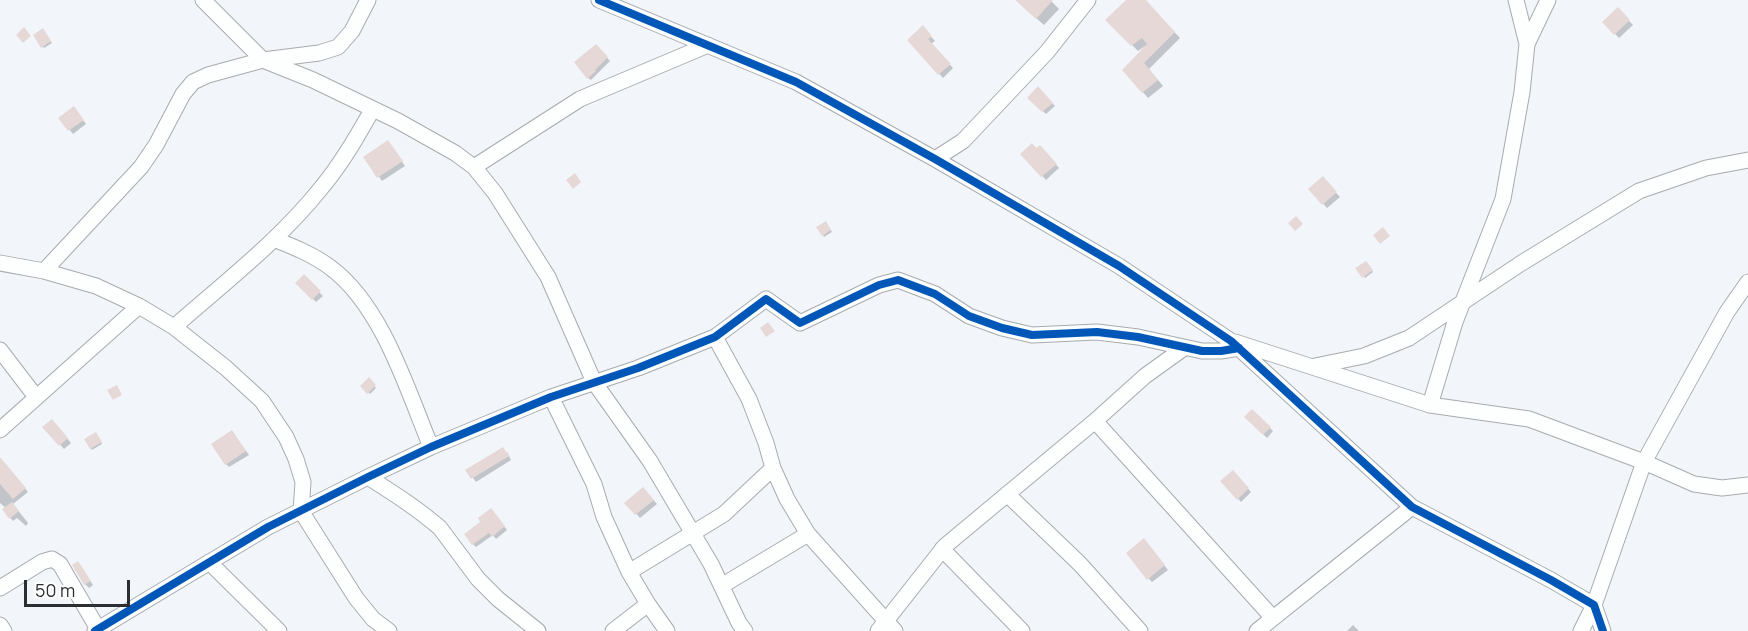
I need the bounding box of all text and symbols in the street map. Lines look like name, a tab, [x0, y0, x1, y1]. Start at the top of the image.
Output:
scale bar	[27, 568, 134, 606]
text: 50 m	[35, 578, 75, 602]

